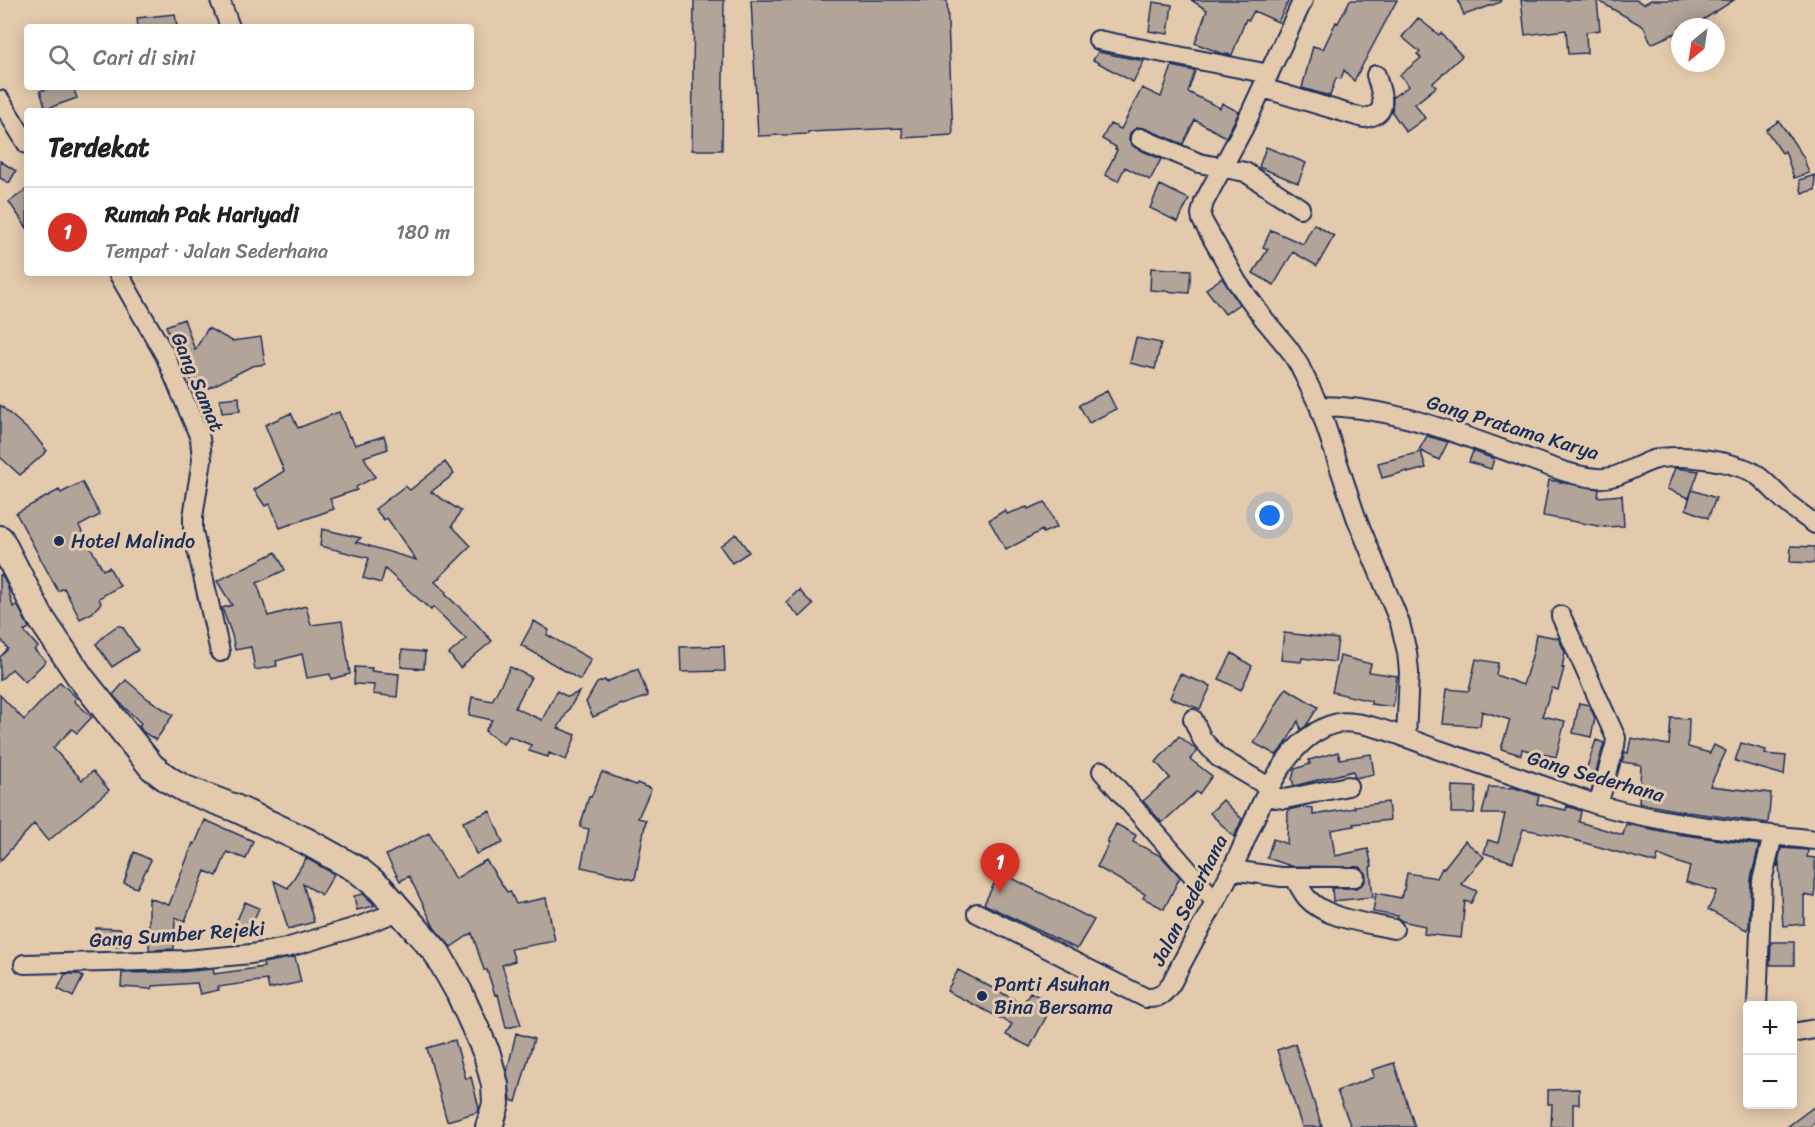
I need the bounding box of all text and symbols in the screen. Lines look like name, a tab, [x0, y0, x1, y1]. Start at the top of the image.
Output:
north arrow	[1671, 18, 1725, 72]
search box	[24, 24, 474, 90]
text: Cari di sini	[93, 38, 195, 77]
icon: search	[45, 41, 78, 74]
text: Terdekat	[48, 124, 149, 170]
text: Rumah Pak Hariyadi	[105, 195, 299, 234]
text: 1	[63, 215, 72, 250]
text: 180 m	[396, 215, 450, 250]
text: Tempat · Jalan Sederhana	[105, 234, 328, 269]
street label: Gang Samat	[161, 327, 234, 438]
street label: Gang Pratama Karya	[1422, 385, 1603, 470]
your location	[1255, 501, 1284, 530]
place label: Hotel Malindo	[71, 524, 195, 559]
marker: Hotel Malindo	[52, 534, 66, 548]
street label: Gang Sederhana	[1523, 740, 1669, 813]
street label: Jalan Sederhana	[1141, 828, 1238, 973]
pin: 1	[980, 844, 1020, 893]
street label: Gang Sumber Rejeki	[88, 911, 266, 958]
place label: Panti Asuhan Bina Bersama	[994, 967, 1113, 1025]
marker: Panti Asuhan Bina Bersama	[975, 989, 989, 1003]
map controls	[1743, 1001, 1797, 1109]
button: +	[1743, 1001, 1797, 1055]
button: −	[1743, 1055, 1797, 1109]

